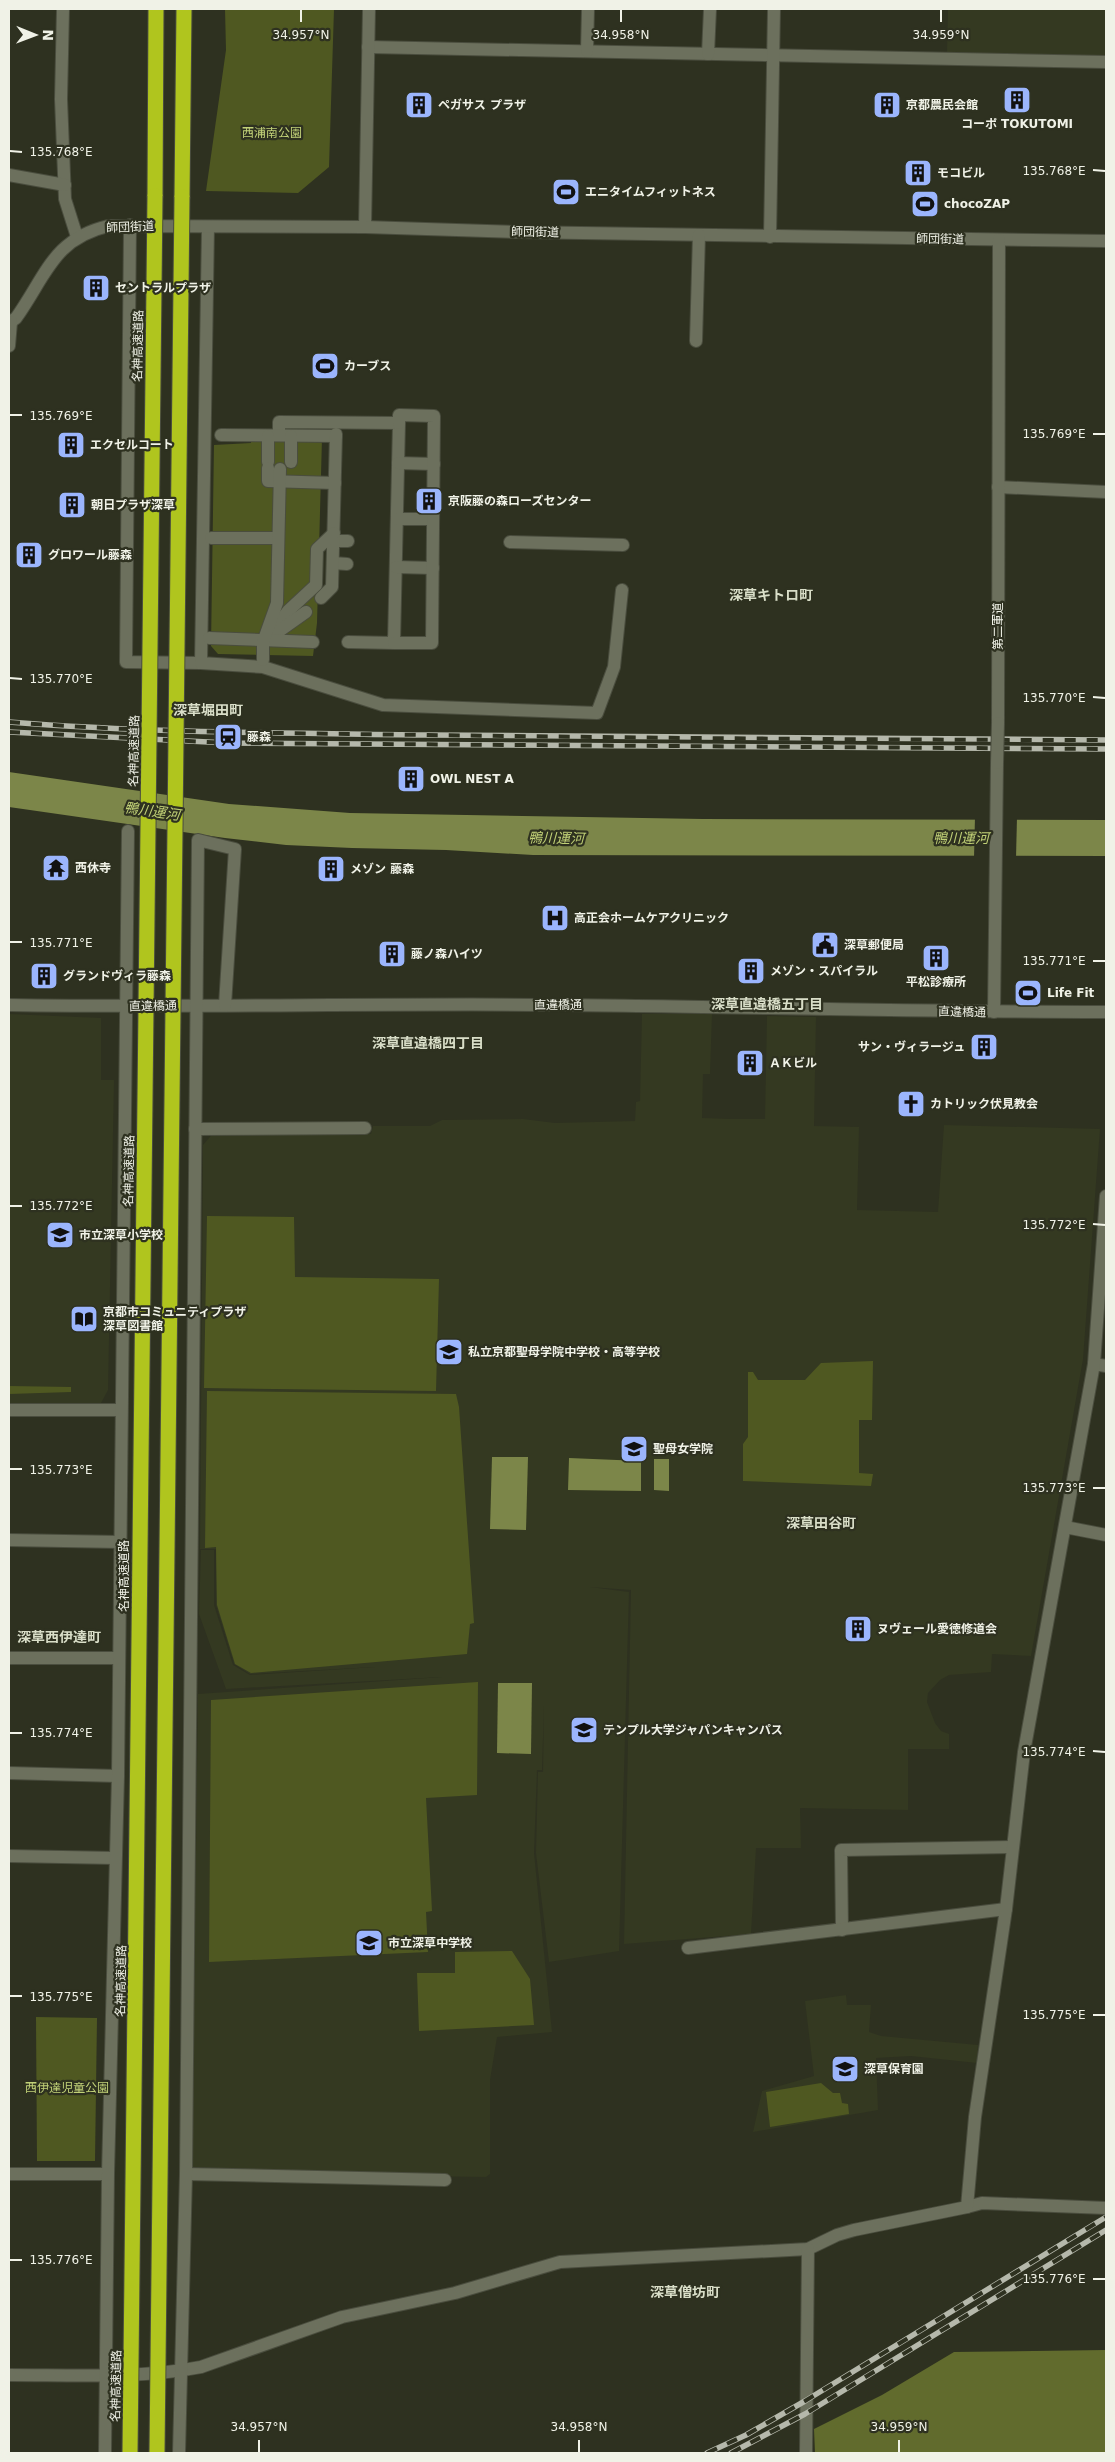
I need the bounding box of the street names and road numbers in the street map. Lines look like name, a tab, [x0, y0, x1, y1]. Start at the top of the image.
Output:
street label: 師団街道	[106, 219, 154, 235]
street label: 師団街道	[511, 225, 559, 239]
street label: 師団街道	[916, 232, 964, 246]
street label: 名神高速道路	[130, 310, 146, 382]
street label: 第二軍道	[991, 602, 1005, 650]
street label: 名神高速道路	[126, 715, 142, 787]
street label: 直違橋通	[534, 998, 582, 1012]
street label: 直違橋通	[129, 999, 177, 1013]
street label: 直違橋通	[938, 1005, 986, 1019]
street label: 名神高速道路	[121, 1135, 137, 1207]
street label: 名神高速道路	[117, 1540, 131, 1612]
street label: 名神高速道路	[113, 1945, 129, 2017]
street label: 名神高速道路	[108, 2350, 124, 2422]

